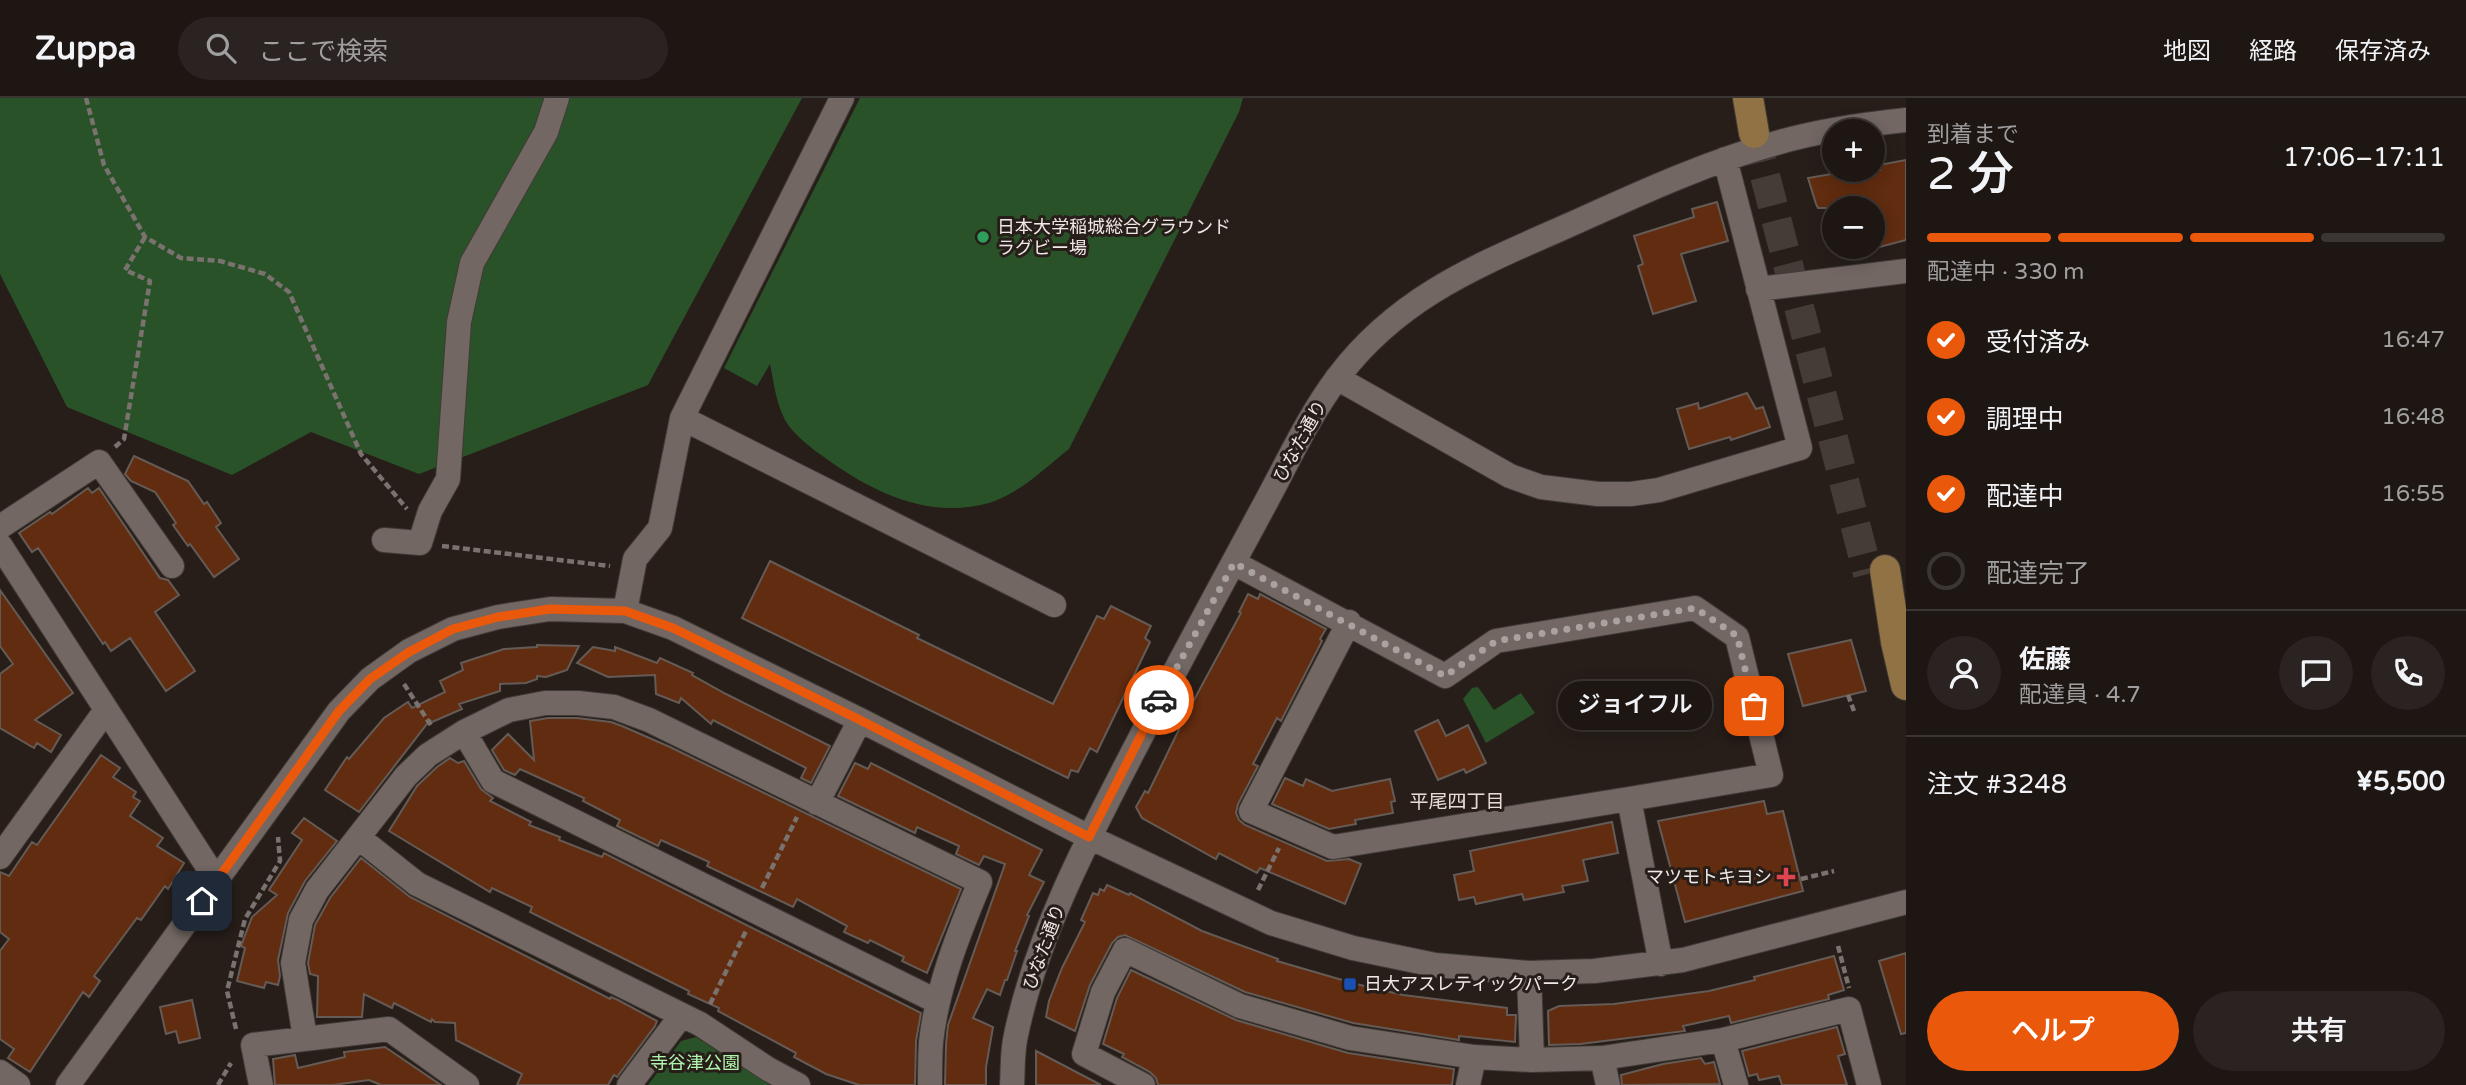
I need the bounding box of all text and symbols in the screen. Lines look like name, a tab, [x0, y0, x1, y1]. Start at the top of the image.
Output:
search box	[178, 17, 668, 80]
text: Zuppa	[35, 29, 136, 68]
icon: search	[202, 29, 240, 67]
text: ここで検索	[258, 36, 388, 67]
text: 地図	[2163, 37, 2211, 66]
text: 経路	[2249, 37, 2297, 66]
text: 保存済み	[2335, 37, 2431, 66]
map controls	[1822, 119, 1885, 259]
button: +	[1822, 119, 1885, 182]
text: 到着まで	[1927, 121, 2019, 149]
text: 17:06–17:11	[2283, 142, 2445, 173]
text: 2 分	[1927, 147, 2014, 202]
button: −	[1822, 196, 1885, 259]
place label: 日本大学稲城総合グラウンド ラグビー場	[997, 216, 1231, 259]
marker: 日本大学稲城総合グラウンド ラグビー場	[975, 229, 991, 245]
text: 配達中 · 330 m	[1927, 258, 2084, 286]
icon: check	[1927, 321, 1965, 359]
text: 16:47	[2381, 326, 2445, 354]
text: 受付済み	[1986, 327, 2090, 358]
street label: ひなた通り	[1269, 396, 1331, 486]
icon: check	[1927, 398, 1965, 436]
text: 16:48	[2381, 403, 2445, 431]
text: 調理中	[1986, 404, 2064, 435]
icon: check	[1927, 475, 1965, 513]
text: 16:55	[2381, 480, 2445, 508]
text: 配達中	[1986, 481, 2064, 512]
text: 配達完了	[1986, 558, 2090, 589]
button: person	[1927, 636, 2001, 710]
button: chat	[2279, 636, 2353, 710]
button: phone	[2371, 636, 2445, 710]
text: 佐藤	[2019, 644, 2071, 675]
courier	[1124, 665, 1194, 735]
pin	[1724, 676, 1784, 736]
icon: car	[1140, 681, 1178, 719]
text: 配達員 · 4.7	[2019, 681, 2141, 709]
callout: ジョイフル	[1558, 682, 1712, 730]
icon: bag	[1735, 687, 1773, 725]
text: ジョイフル	[1578, 691, 1693, 719]
text: ¥5,500	[2356, 766, 2445, 797]
text: 注文 #3248	[1927, 769, 2067, 800]
district label: 平尾四丁目	[1409, 791, 1505, 813]
place label: マツモトキヨシ	[1646, 866, 1772, 888]
marker: マツモトキヨシ	[1778, 869, 1794, 885]
pin	[172, 871, 232, 931]
icon: home	[183, 882, 221, 920]
street label: ひなた通り	[1018, 901, 1070, 993]
place label: 日大アスレティックパーク	[1364, 973, 1578, 995]
marker: 日大アスレティックパーク	[1342, 976, 1358, 992]
button: ヘルプ	[1927, 991, 2179, 1071]
button: 共有	[2193, 991, 2445, 1071]
park label: 寺谷津公園	[650, 1052, 740, 1074]

